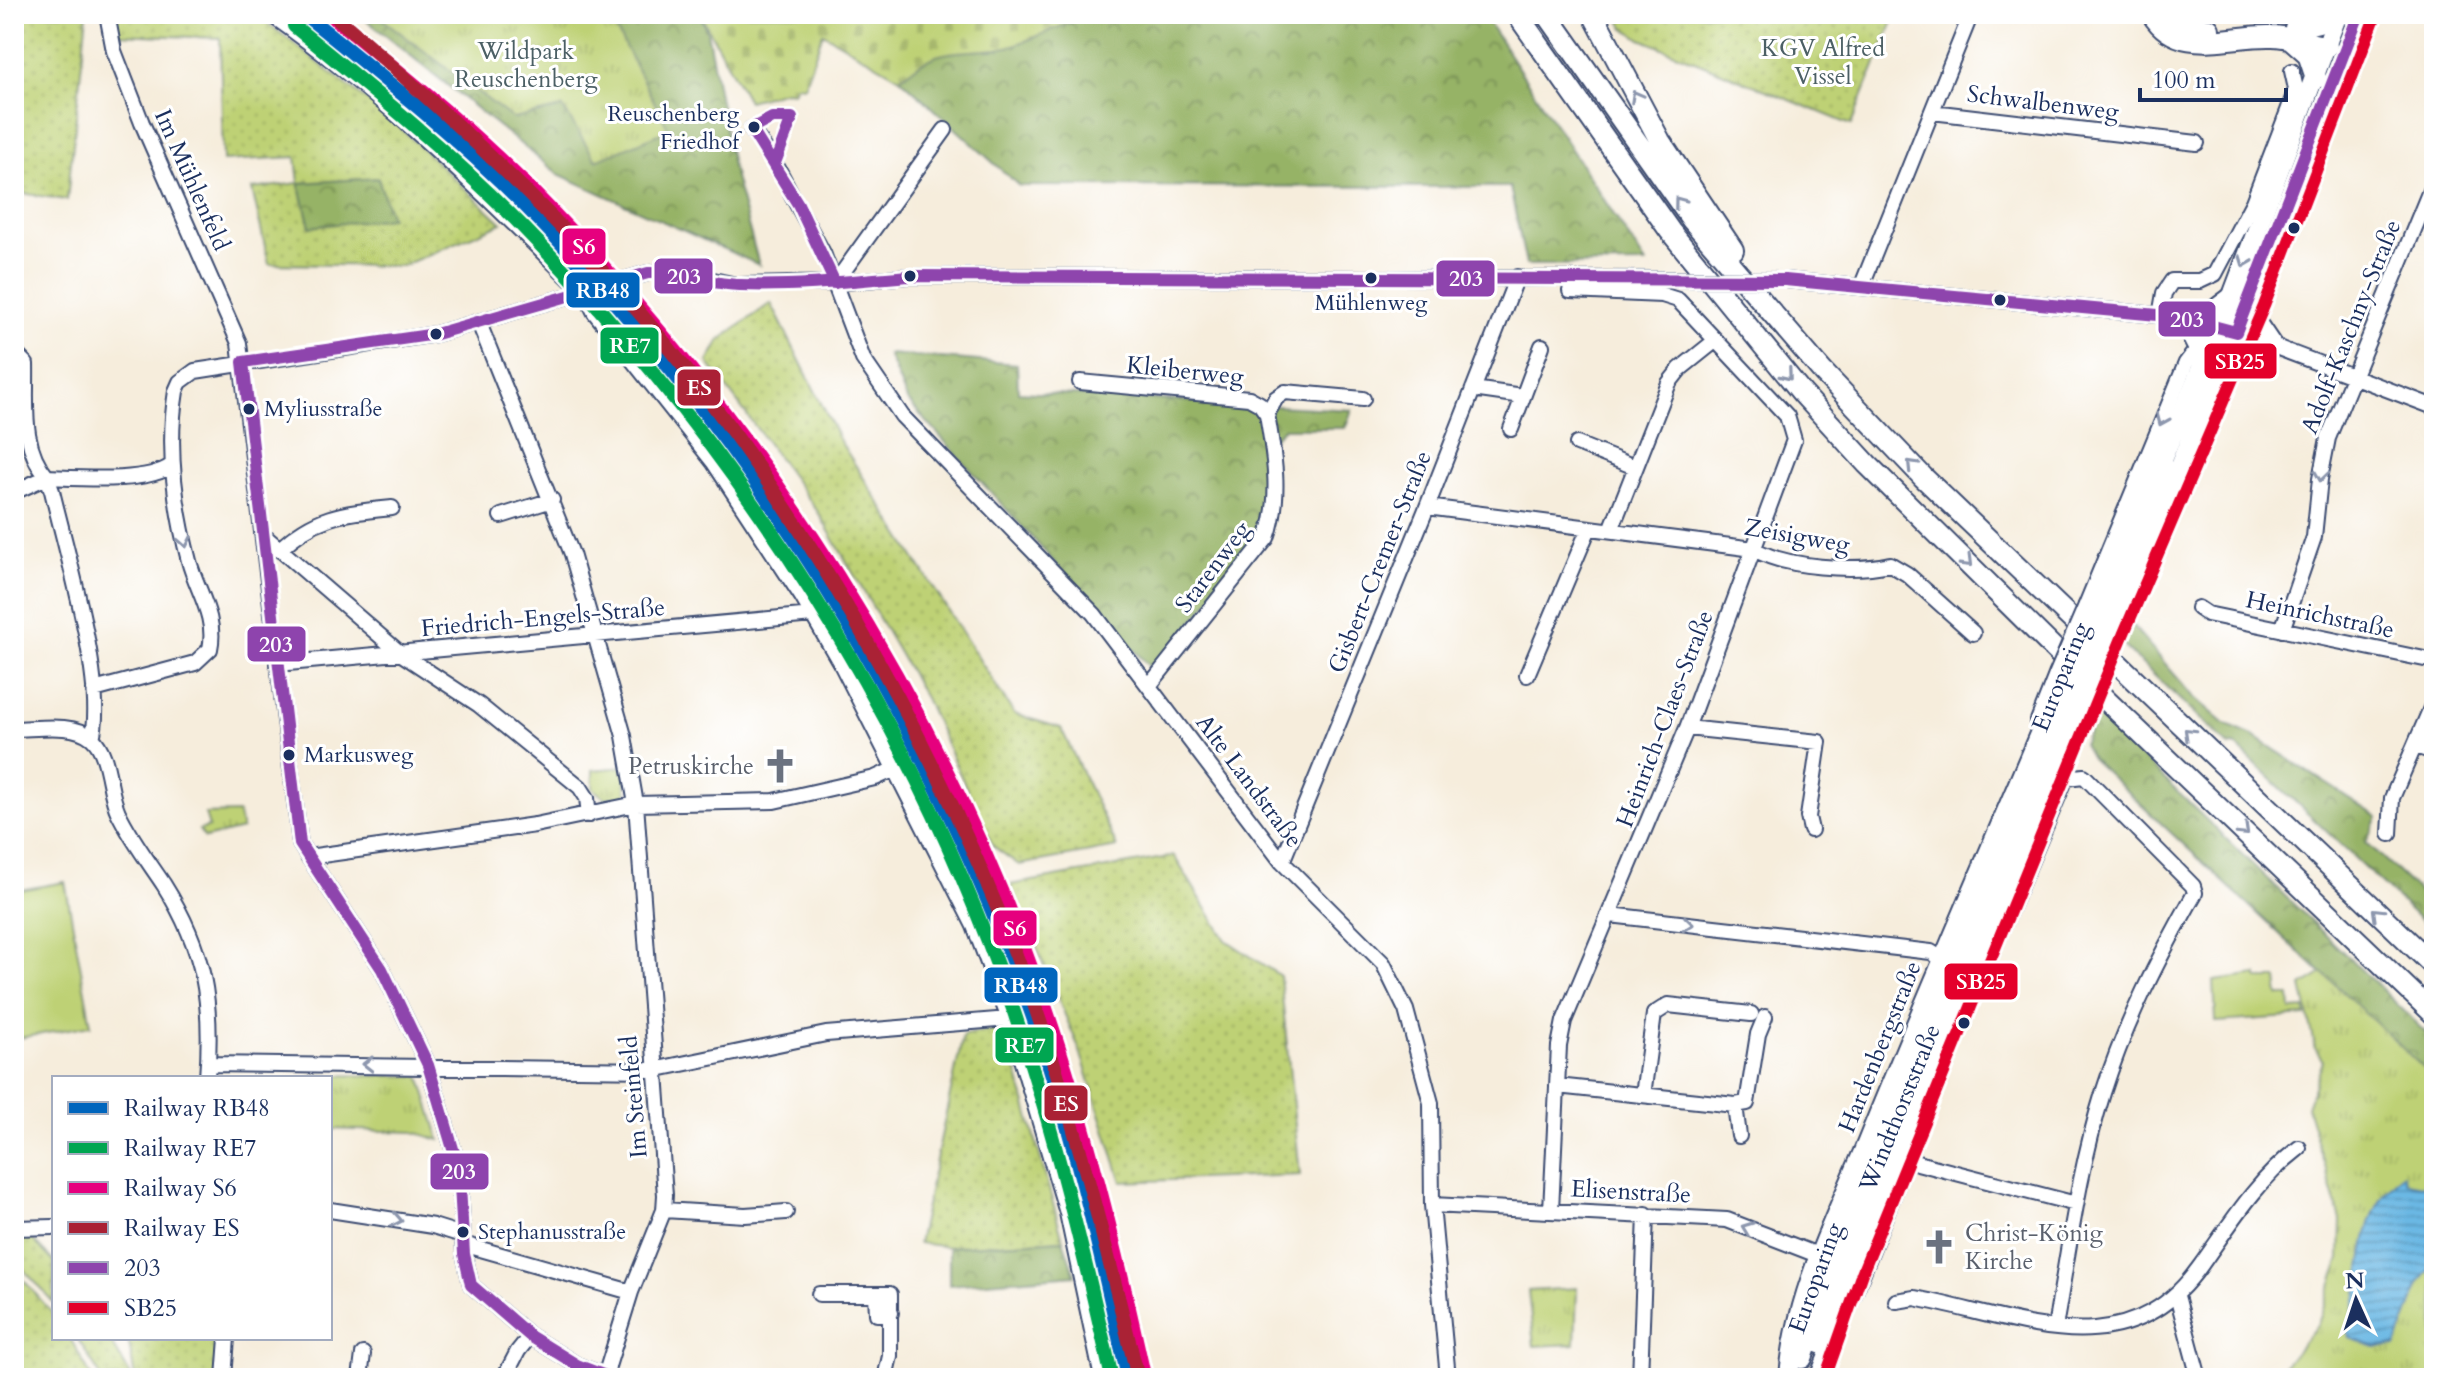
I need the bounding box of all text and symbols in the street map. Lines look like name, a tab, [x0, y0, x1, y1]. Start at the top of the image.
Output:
park label: KGV Alfred Vissel	[1761, 32, 1885, 93]
park label: Wildpark Reuschenberg	[454, 35, 598, 96]
scale bar	[2140, 52, 2286, 102]
text: 100 m	[2152, 64, 2216, 97]
street label: Schwalbenweg	[1965, 77, 2121, 129]
one-way arrow	[1630, 90, 1645, 105]
place label: Reuschenberg Friedhof	[608, 99, 742, 157]
street label: Im Mühlenfeld	[146, 104, 238, 256]
marker: Reuschenberg Friedhof	[746, 119, 762, 135]
one-way arrow	[1674, 196, 1689, 211]
street label: Adolf-Kaschny-Straße	[2293, 215, 2409, 439]
unlabelled marker	[2286, 220, 2302, 236]
line badge: S6	[561, 227, 607, 266]
text: S6	[573, 232, 595, 262]
one-way arrow	[2238, 254, 2255, 268]
line badge: 203	[653, 257, 714, 295]
line badge: 203	[1435, 259, 1496, 298]
text: 203	[667, 262, 701, 292]
text: 203	[1449, 264, 1483, 294]
unlabelled marker	[902, 268, 918, 284]
marker: Mühlenweg	[1363, 270, 1379, 286]
line badge: RB48	[565, 271, 641, 309]
text: RB48	[576, 276, 630, 306]
place label: Mühlenweg	[1315, 288, 1428, 318]
unlabelled marker	[1992, 292, 2008, 308]
line badge: 203	[2157, 300, 2217, 338]
text: 203	[2170, 305, 2204, 335]
unlabelled marker	[428, 326, 444, 342]
line badge: RE7	[599, 326, 660, 365]
text: RE7	[609, 331, 651, 361]
line badge: SB25	[2203, 342, 2278, 380]
text: SB25	[2215, 347, 2265, 377]
street label: Kleiberweg	[1125, 348, 1246, 394]
one-way arrow	[1777, 365, 1792, 380]
line badge: ES	[676, 368, 722, 407]
text: ES	[686, 373, 712, 403]
place label: Myliusstraße	[264, 394, 383, 424]
marker: Myliusstraße	[241, 401, 257, 417]
one-way arrow	[2155, 411, 2171, 426]
street label: Gisbert-Cremer-Straße	[1320, 446, 1440, 678]
one-way arrow	[1906, 460, 1921, 474]
one-way arrow	[2313, 469, 2330, 483]
street label: Zeisigweg	[1742, 510, 1853, 562]
street label: Starenweg	[1168, 514, 1259, 620]
one-way arrow	[176, 535, 193, 548]
one-way arrow	[1958, 553, 1972, 567]
street label: Heinrichstraße	[2243, 583, 2397, 647]
street label: Friedrich-Engels-Straße	[420, 591, 666, 645]
street label: Heinrich-Claes-Straße	[1608, 606, 1722, 832]
street label: Europaring	[2024, 617, 2098, 737]
line badge: 203	[246, 625, 307, 663]
text: 203	[259, 630, 293, 660]
street label: Alte Landstraße	[1188, 707, 1310, 855]
one-way arrow	[2184, 728, 2198, 743]
place label: Markusweg	[304, 740, 414, 770]
marker: Markusweg	[281, 747, 297, 763]
church icon: Petruskirche	[761, 747, 799, 785]
place label: Petruskirche	[628, 750, 754, 783]
one-way arrow	[2235, 822, 2249, 837]
one-way arrow	[2372, 908, 2387, 922]
line badge: S6	[992, 909, 1038, 947]
text: S6	[1004, 914, 1026, 944]
one-way arrow	[1682, 915, 1695, 932]
street label: Hardenbergstraße	[1831, 956, 1929, 1138]
line badge: SB25	[1943, 962, 2019, 1001]
line badge: RB48	[983, 966, 1059, 1004]
text: SB25	[1956, 967, 2006, 997]
text: RB48	[994, 971, 1048, 1001]
unlabelled marker	[1956, 1015, 1972, 1031]
street label: Windthorststraße	[1851, 1019, 1949, 1197]
line badge: RE7	[994, 1026, 1055, 1064]
text: RE7	[1004, 1031, 1046, 1061]
street label: Im Steinfeld	[612, 1034, 656, 1160]
one-way arrow	[361, 1055, 374, 1073]
legend	[52, 1076, 332, 1340]
line badge: ES	[1043, 1084, 1089, 1122]
text: ES	[1053, 1089, 1079, 1119]
text: Railway RB48	[124, 1092, 270, 1125]
text: Railway RE7	[124, 1132, 256, 1165]
line badge: 203	[429, 1152, 490, 1191]
text: 203	[442, 1157, 476, 1187]
text: Railway S6	[124, 1172, 237, 1205]
street label: Elisenstraße	[1570, 1172, 1692, 1212]
one-way arrow	[390, 1210, 403, 1227]
text: Railway ES	[124, 1212, 239, 1245]
place label: Stephanusstraße	[478, 1217, 626, 1247]
place label: Christ-König Kirche	[1965, 1217, 2104, 1278]
street label: Europaring	[1781, 1218, 1851, 1338]
one-way arrow	[1741, 1221, 1755, 1238]
marker: Stephanusstraße	[455, 1224, 471, 1240]
church icon: Christ-König Kirche	[1920, 1228, 1958, 1266]
text: 203	[124, 1252, 161, 1285]
north arrow	[2316, 1260, 2396, 1340]
text: N	[2345, 1266, 2365, 1297]
text: SB25	[124, 1292, 177, 1325]

